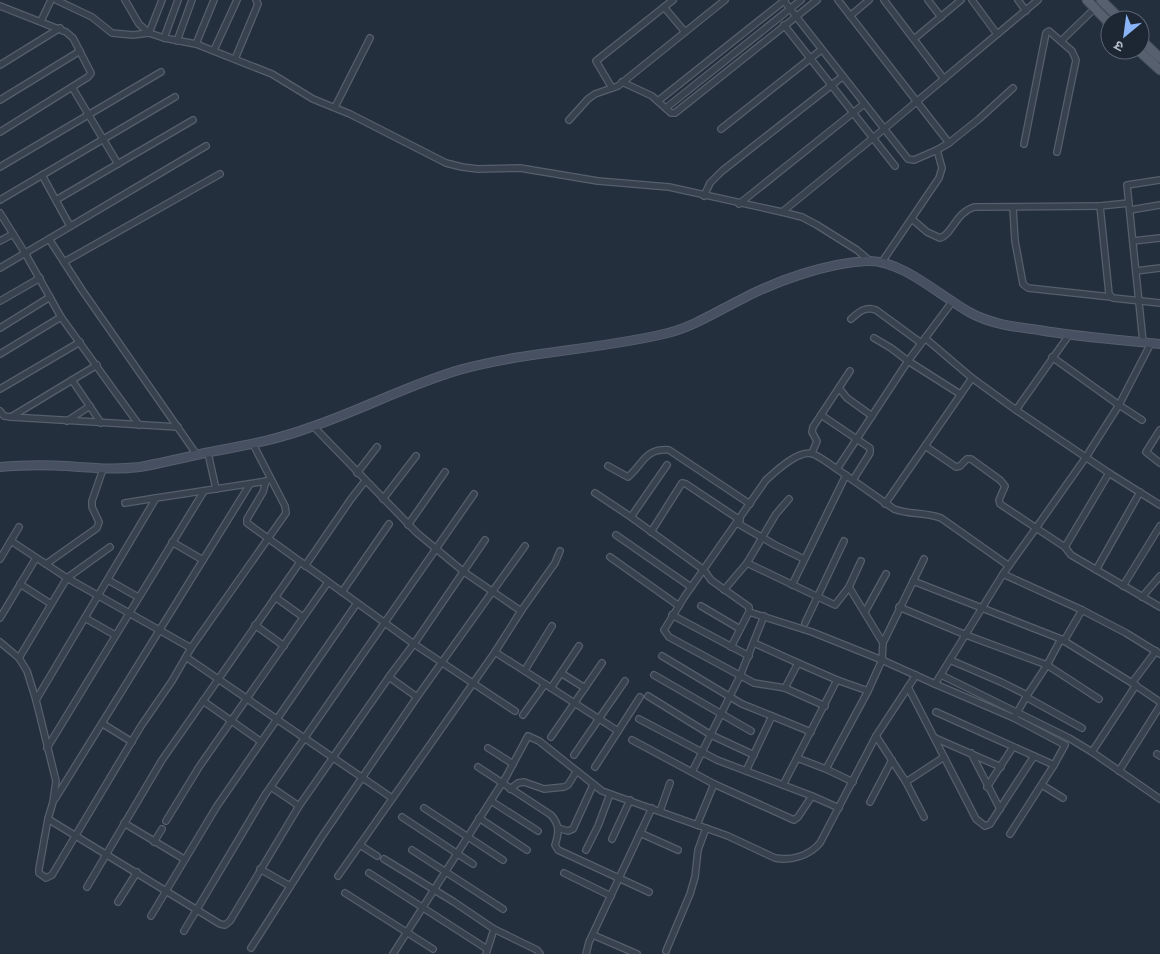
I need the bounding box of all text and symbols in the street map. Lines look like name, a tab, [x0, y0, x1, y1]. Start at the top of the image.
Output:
north arrow	[1100, 10, 1150, 60]
text: उ	[1110, 36, 1127, 56]

